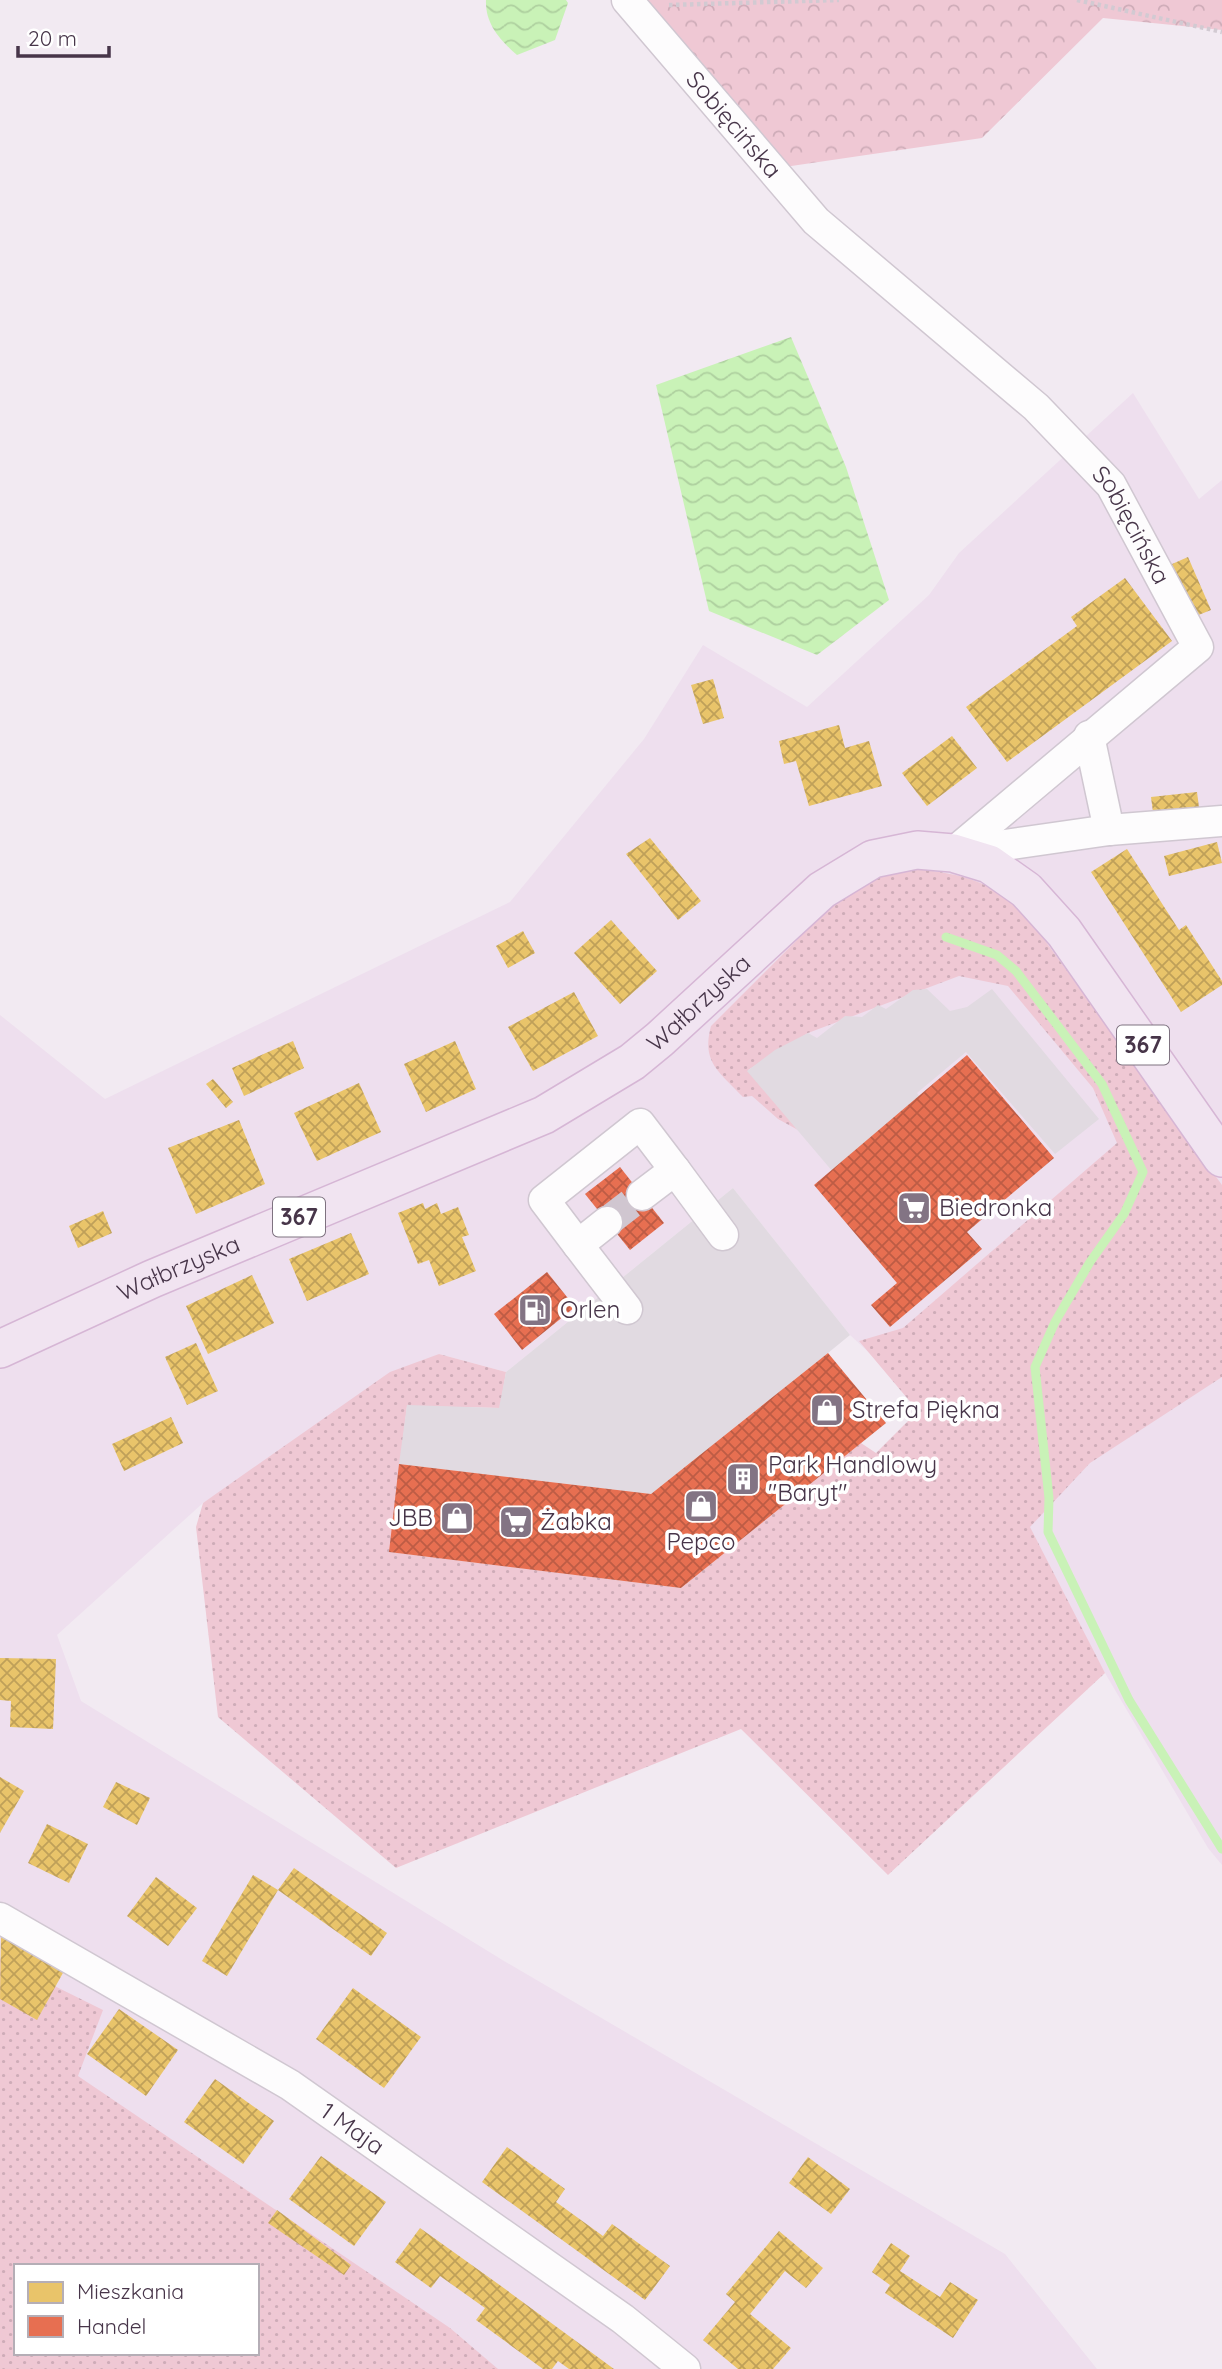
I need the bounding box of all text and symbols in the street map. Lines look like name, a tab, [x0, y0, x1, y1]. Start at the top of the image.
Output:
scale bar	[18, 14, 108, 58]
text: 20 m	[28, 25, 77, 51]
street label: Sobięcińska	[680, 64, 788, 184]
street label: Sobięcińska	[1087, 459, 1177, 589]
street label: Wałbrzyska	[640, 947, 756, 1058]
road number: 367	[1117, 1026, 1169, 1064]
supermarket icon: Biedronka	[895, 1189, 933, 1227]
place label: Biedronka	[939, 1192, 1052, 1222]
road number: 367	[273, 1198, 325, 1236]
street label: Wałbrzyska	[112, 1228, 244, 1307]
fuel station icon: Orlen	[516, 1291, 554, 1329]
place label: Orlen	[560, 1294, 620, 1324]
shop icon: Strefa Piękna	[808, 1391, 846, 1429]
place label: Strefa Piękna	[852, 1394, 1000, 1424]
place label: Park Handlowy "Baryt"	[768, 1449, 937, 1507]
building icon: Park Handlowy "Baryt"	[724, 1460, 762, 1498]
shop icon: Pepco	[682, 1487, 720, 1525]
shop icon: JBB	[438, 1499, 476, 1537]
place label: JBB	[388, 1502, 433, 1532]
supermarket icon: Żabka	[497, 1503, 535, 1541]
place label: Żabka	[540, 1506, 612, 1536]
place label: Pepco	[666, 1526, 736, 1556]
street label: 1 Maja	[315, 2095, 391, 2161]
legend	[14, 2264, 259, 2355]
text: Mieszkania	[77, 2278, 184, 2304]
text: Handel	[77, 2313, 146, 2339]

